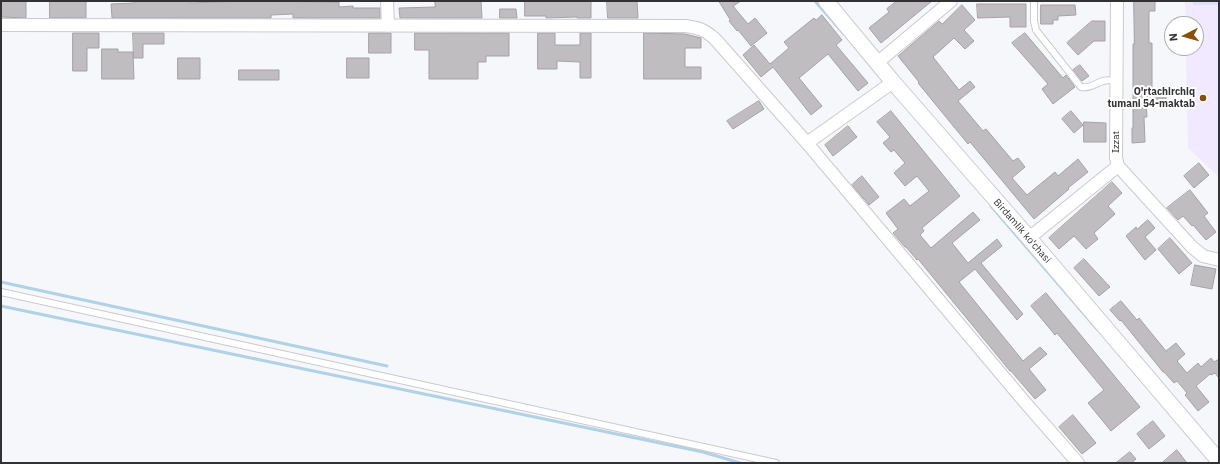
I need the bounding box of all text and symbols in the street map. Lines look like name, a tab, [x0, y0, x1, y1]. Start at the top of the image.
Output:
north arrow	[1164, 16, 1204, 56]
text: N	[1166, 32, 1180, 42]
place label: O'rtachirchiq tumani 54-maktab	[1107, 86, 1195, 110]
marker: O'rtachirchiq tumani 54-maktab	[1198, 93, 1208, 103]
street label: Izzat	[1110, 131, 1122, 153]
street label: Birdamlik ko'chasi	[991, 196, 1053, 266]

